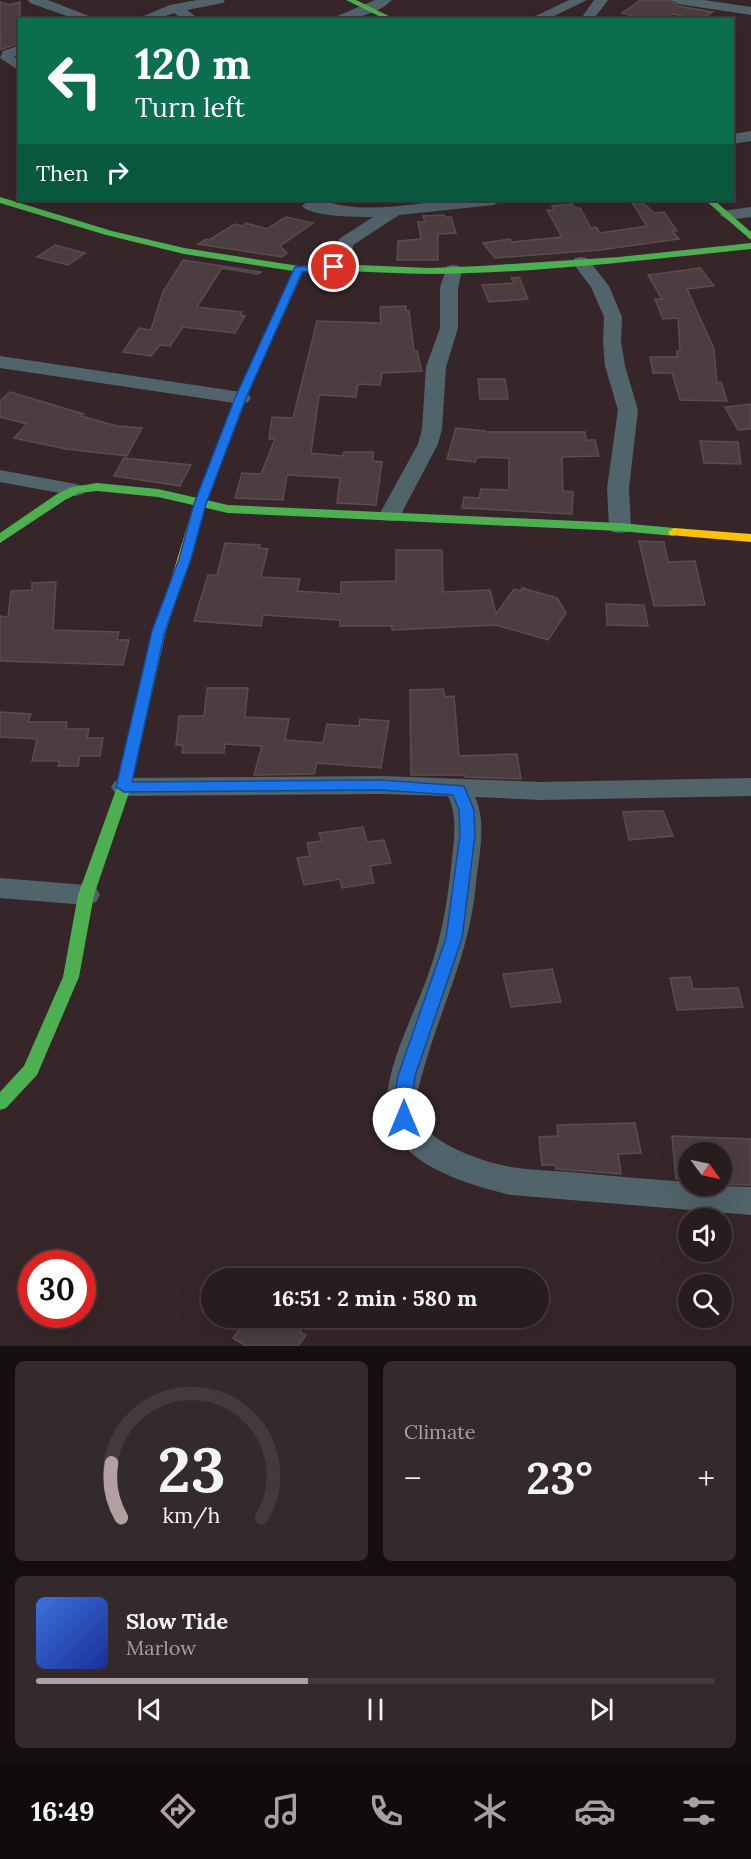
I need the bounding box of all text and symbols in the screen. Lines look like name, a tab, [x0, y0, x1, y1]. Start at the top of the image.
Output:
text: 120 m	[135, 37, 251, 91]
icon: left	[36, 42, 114, 120]
text: Turn left	[135, 90, 245, 124]
icon: right	[101, 156, 134, 189]
text: Then	[36, 159, 89, 187]
pin	[308, 241, 359, 292]
icon: arrive	[317, 250, 350, 283]
position arrow	[372, 1087, 436, 1151]
north arrow	[678, 1142, 732, 1196]
map controls	[678, 1142, 732, 1328]
button: sound	[678, 1208, 732, 1262]
speed limit sign: 30	[18, 1250, 96, 1328]
button: search	[678, 1274, 732, 1328]
text: 16:51 · 2 min · 580 m	[273, 1284, 477, 1312]
text: Climate	[404, 1419, 476, 1444]
text: 23	[157, 1429, 226, 1509]
text: 23°	[526, 1449, 593, 1506]
text: −	[404, 1457, 422, 1499]
text: +	[697, 1457, 715, 1499]
text: km/h	[163, 1501, 221, 1529]
text: Slow Tide	[126, 1607, 228, 1635]
text: Marlow	[126, 1635, 196, 1660]
icon: previous	[133, 1693, 166, 1726]
icon: pause	[359, 1693, 392, 1726]
icon: next	[585, 1693, 618, 1726]
icon: directions	[157, 1790, 199, 1832]
icon: music	[261, 1790, 303, 1832]
icon: phone	[365, 1790, 407, 1832]
icon: climate	[469, 1790, 511, 1832]
icon: car	[574, 1790, 616, 1832]
icon: filters	[678, 1790, 720, 1832]
text: 16:49	[31, 1794, 95, 1828]

